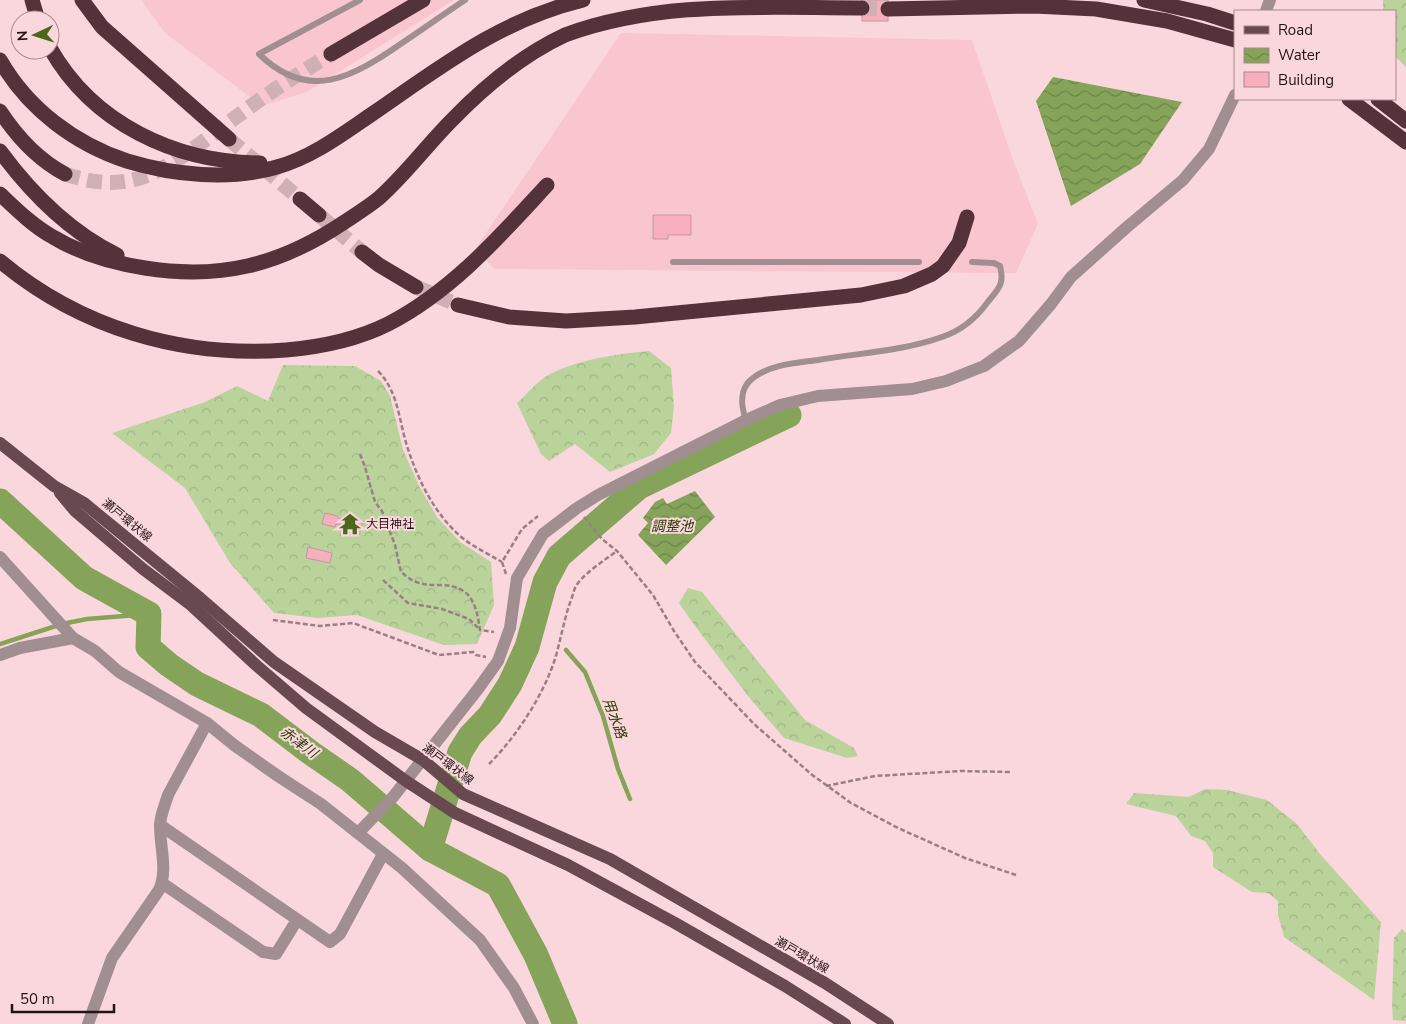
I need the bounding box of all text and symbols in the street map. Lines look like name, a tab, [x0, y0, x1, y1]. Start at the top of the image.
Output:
north arrow	[10, 10, 60, 60]
legend	[1234, 10, 1396, 100]
text: Road	[1278, 20, 1313, 40]
text: N	[13, 30, 32, 42]
text: Water	[1278, 45, 1321, 65]
text: Building	[1278, 70, 1334, 90]
street label: 瀬戸環状線	[99, 495, 155, 545]
temple icon: 大目神社	[337, 511, 363, 537]
place label: 大目神社	[366, 516, 414, 532]
water label: 調整池	[651, 517, 695, 536]
water label: 用水路	[598, 695, 631, 742]
water label: 赤津川	[276, 722, 323, 764]
street label: 瀬戸環状線	[419, 740, 477, 788]
street label: 瀬戸環状線	[772, 933, 832, 977]
scale bar	[12, 982, 115, 1014]
text: 50 m	[20, 989, 55, 1009]

